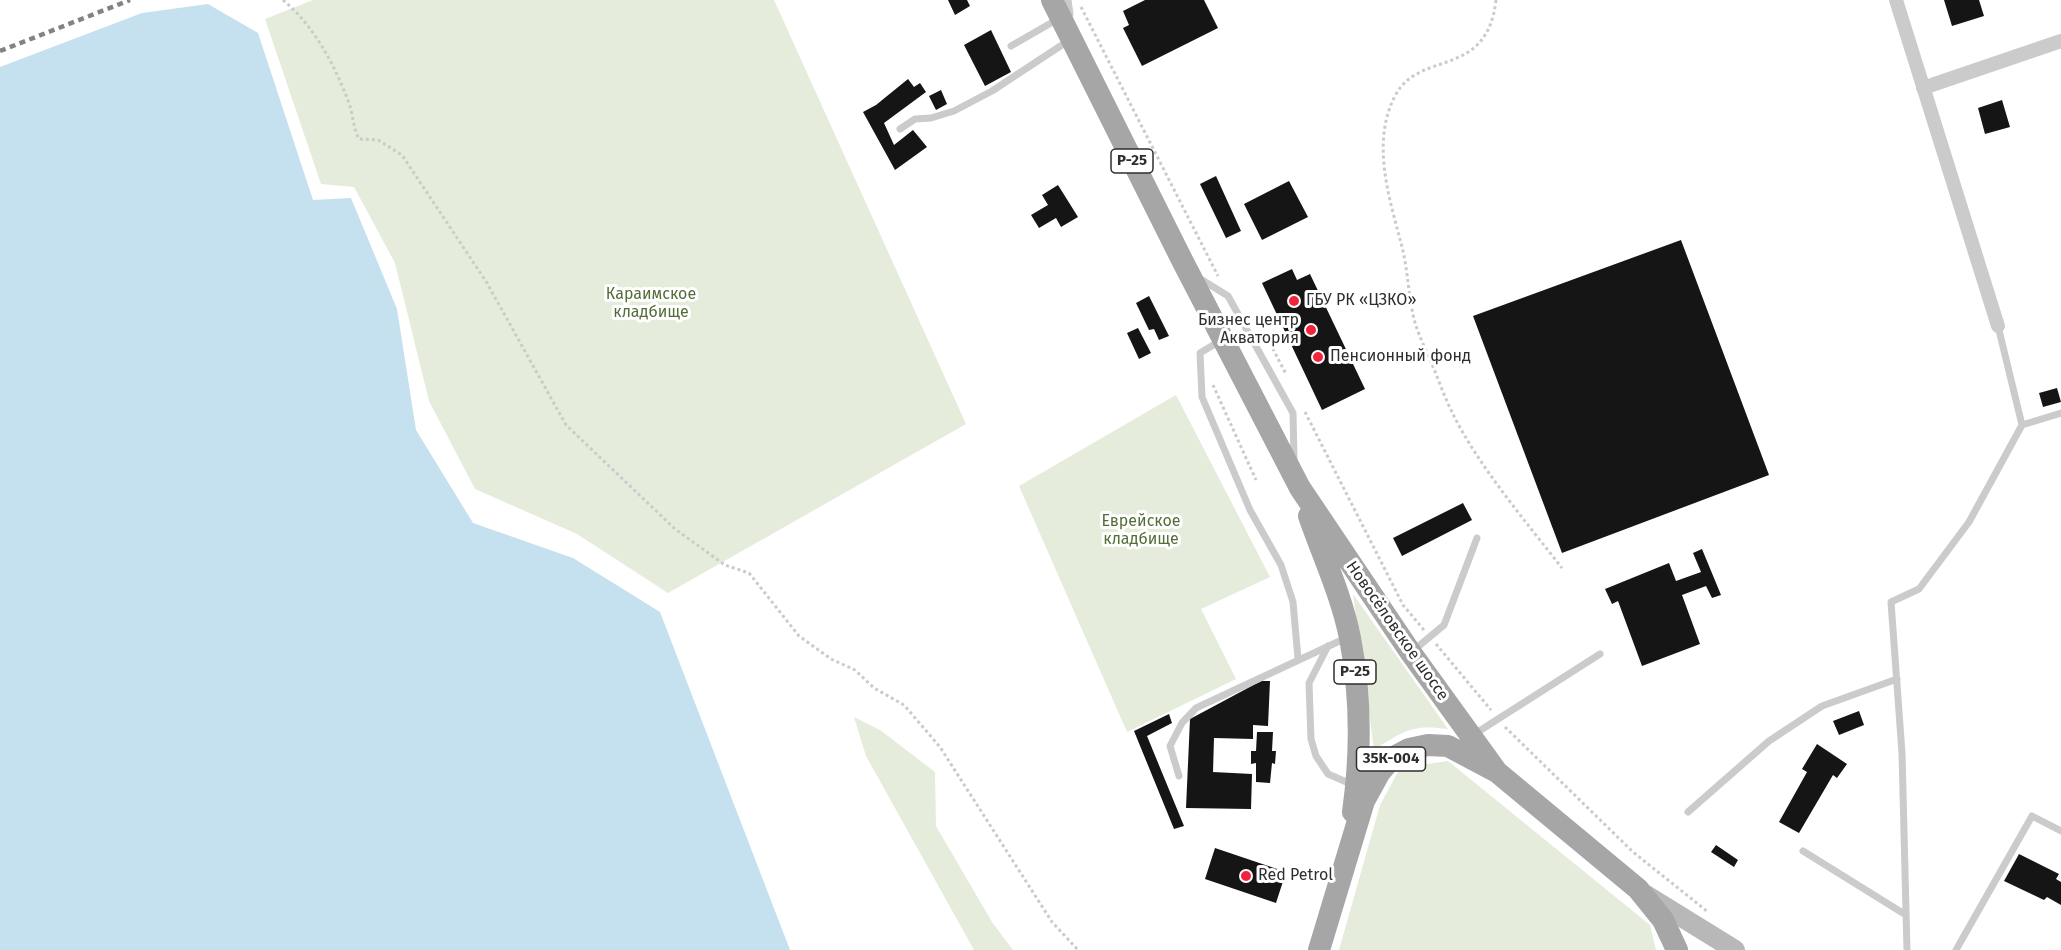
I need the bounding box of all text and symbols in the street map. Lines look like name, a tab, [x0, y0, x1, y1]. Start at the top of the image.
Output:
road number: Р-25	[1111, 149, 1153, 173]
park label: Караимское кладбище	[606, 285, 696, 323]
place label: ГБУ РК «ЦЗКО»	[1306, 291, 1416, 311]
marker: ГБУ РК «ЦЗКО»	[1287, 294, 1301, 308]
place label: Бизнес центр Акватория	[1198, 311, 1299, 349]
marker: Бизнес центр Акватория	[1304, 323, 1318, 337]
place label: Пенсионный фонд	[1330, 347, 1471, 367]
marker: Пенсионный фонд	[1311, 350, 1325, 364]
park label: Еврейское кладбище	[1101, 512, 1181, 550]
street label: Новосёловское шоссе	[1342, 558, 1452, 704]
road number: Р-25	[1334, 660, 1376, 684]
road number: 35К-004	[1356, 747, 1426, 771]
place label: Red Petrol	[1258, 866, 1333, 886]
marker: Red Petrol	[1239, 869, 1253, 883]

